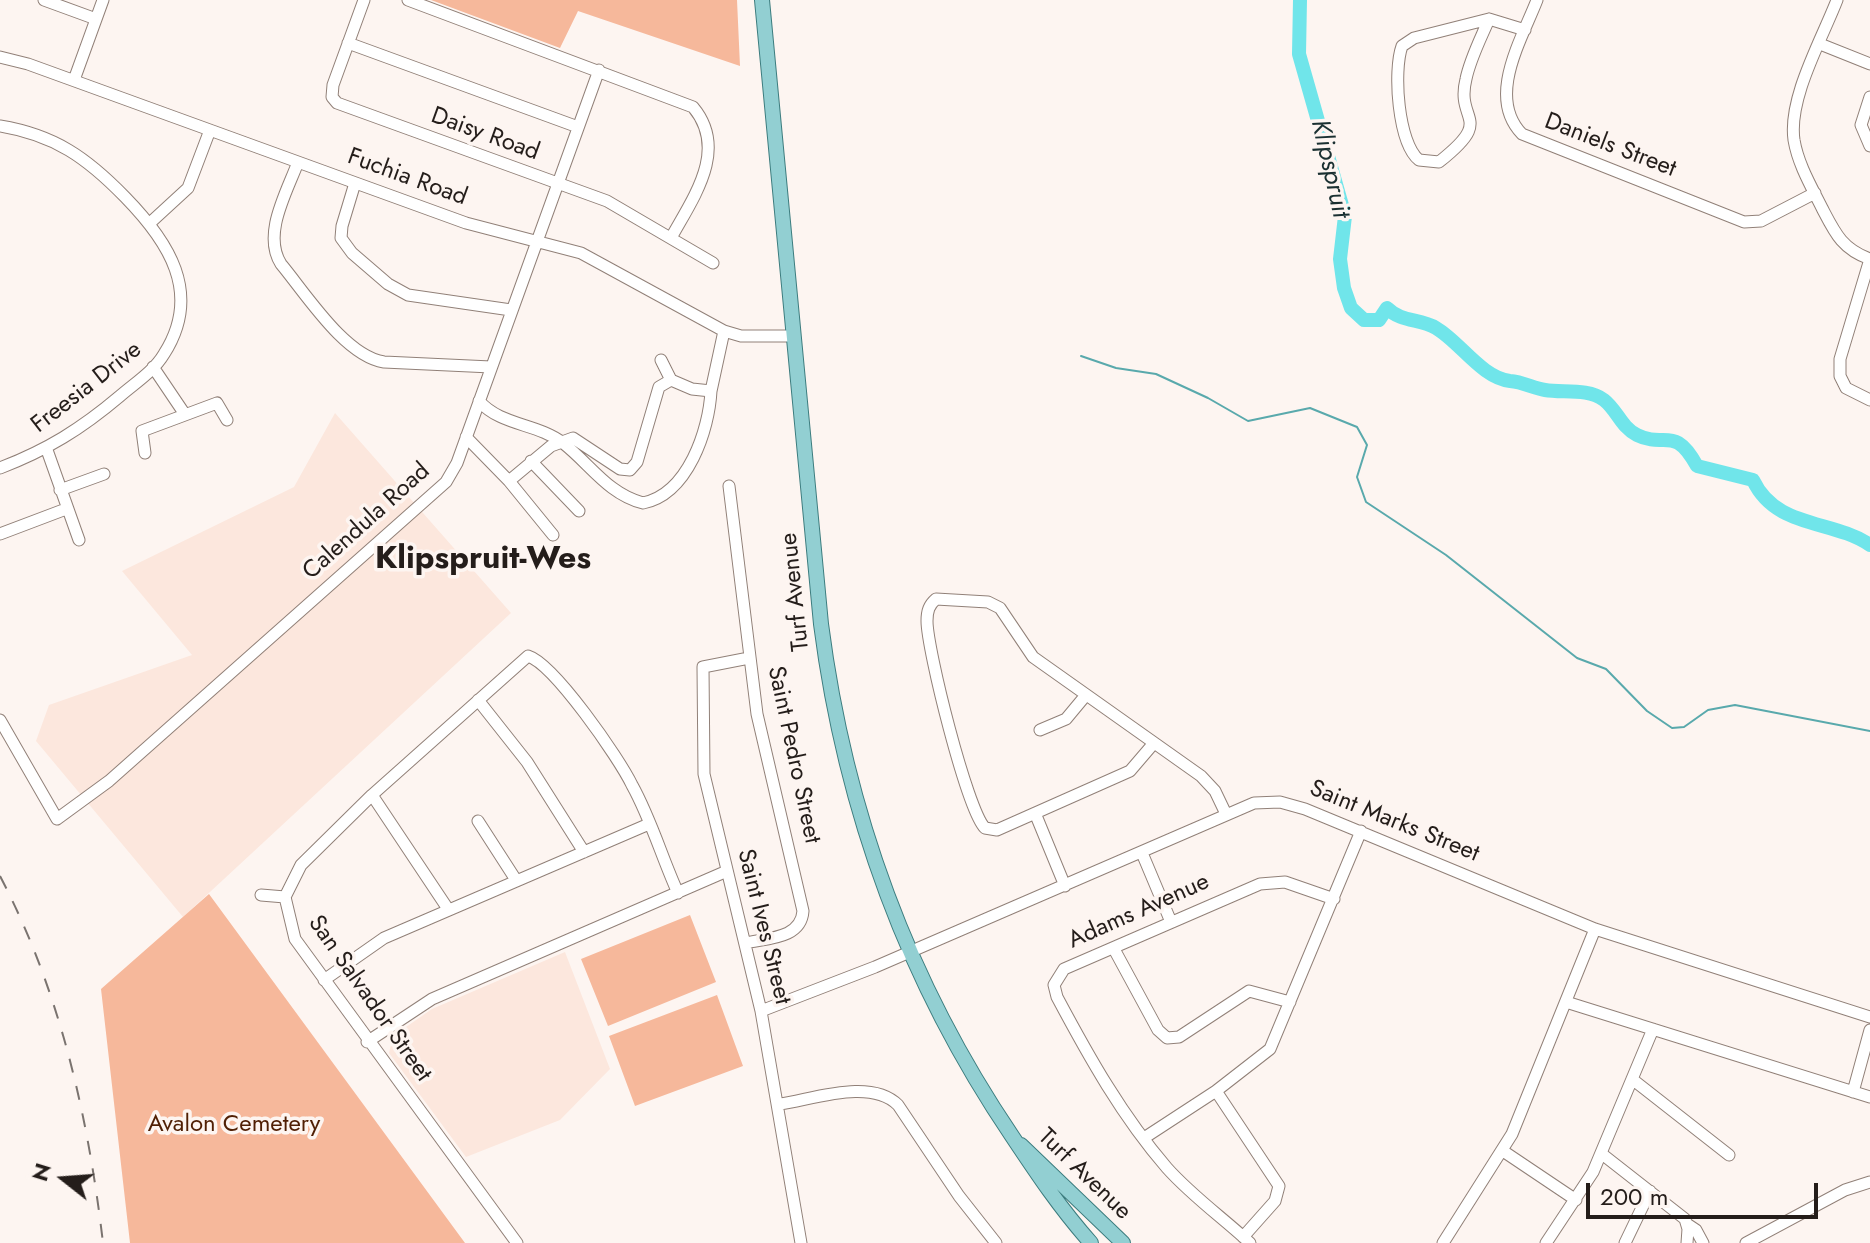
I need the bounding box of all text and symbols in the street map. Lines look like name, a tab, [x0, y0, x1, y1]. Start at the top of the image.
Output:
street label: Daisy Road	[427, 102, 543, 168]
street label: Daniels Street	[1540, 108, 1680, 184]
water label: Klipspruit	[1303, 117, 1355, 221]
street label: Fuchia Road	[343, 143, 471, 213]
street label: Freesia Drive	[26, 336, 148, 440]
street label: Calendula Road	[298, 458, 436, 586]
street label: Turf Avenue	[775, 531, 817, 653]
district label: Klipspruit-Wes	[375, 541, 591, 579]
street label: Saint Pedro Street	[760, 664, 826, 846]
street label: Saint Marks Street	[1305, 775, 1483, 869]
street label: Saint Ives Street	[730, 846, 796, 1008]
street label: Adams Avenue	[1064, 868, 1214, 956]
street label: San Salvador Street	[301, 910, 437, 1088]
park label: Avalon Cemetery	[148, 1111, 320, 1139]
street label: Turf Avenue	[1031, 1123, 1137, 1227]
north arrow	[24, 1139, 104, 1219]
text: N	[23, 1159, 59, 1185]
scale bar	[1590, 1167, 1822, 1217]
text: 200 m	[1600, 1179, 1668, 1214]

